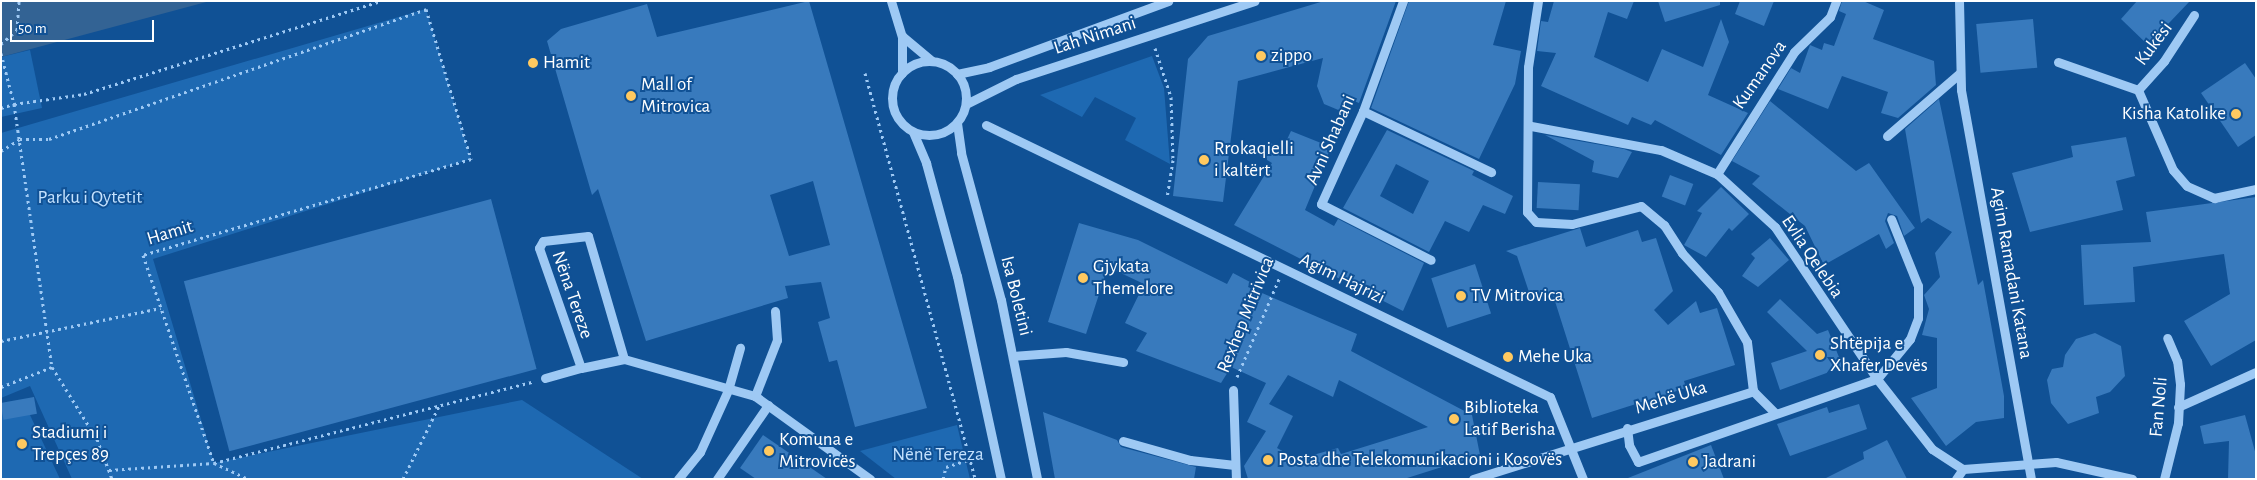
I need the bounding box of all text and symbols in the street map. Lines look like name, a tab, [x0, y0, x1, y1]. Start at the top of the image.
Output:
scale bar	[12, 10, 156, 42]
street label: Lah Nimani	[1051, 12, 1139, 60]
street label: Kukësi	[2130, 18, 2178, 70]
text: 50 m	[18, 21, 47, 36]
street label: Kumanova	[1728, 36, 1792, 114]
place label: zippo	[1271, 45, 1312, 67]
marker: zippo	[1255, 50, 1267, 62]
place label: Hamit	[543, 52, 590, 74]
marker: Hamit	[527, 57, 539, 69]
place label: Mall of Mitrovica	[641, 74, 710, 118]
marker: Mall of Mitrovica	[625, 90, 637, 102]
street label: Avni Shabani	[1301, 91, 1361, 189]
place label: Kisha Katolike	[2122, 103, 2226, 125]
marker: Kisha Katolike	[2230, 108, 2242, 120]
place label: Rrokaqielli i kaltërt	[1214, 138, 1294, 182]
marker: Rrokaqielli i kaltërt	[1198, 154, 1210, 166]
street label: Agim Ramadani Katana	[1985, 185, 2037, 361]
park label: Parku i Qytetit	[38, 187, 142, 209]
street label: Evlia Qelebia	[1776, 211, 1848, 303]
street label: Hamit	[144, 215, 196, 251]
street label: Nëna Tereze	[546, 248, 598, 342]
street label: Agim Hajrizi	[1295, 248, 1389, 310]
street label: Isa Boletini	[995, 254, 1037, 338]
street label: Rexhep Mitrivica	[1212, 254, 1280, 376]
place label: Gjykata Themelore	[1093, 256, 1173, 300]
marker: Gjykata Themelore	[1077, 272, 1089, 284]
place label: TV Mitrovica	[1471, 285, 1564, 307]
marker: TV Mitrovica	[1455, 290, 1467, 302]
place label: Shtëpija e Xhafer Devës	[1830, 333, 1928, 377]
place label: Mehe Uka	[1518, 346, 1592, 368]
marker: Shtëpija e Xhafer Devës	[1814, 349, 1826, 361]
marker: Mehe Uka	[1502, 351, 1514, 363]
street label: Mehë Uka	[1632, 376, 1710, 420]
street label: Fan Noli	[2145, 376, 2173, 438]
place label: Biblioteka Latif Berisha	[1464, 397, 1555, 441]
marker: Biblioteka Latif Berisha	[1448, 413, 1460, 425]
place label: Stadiumi i Trepçes 89	[32, 422, 109, 466]
place label: Komuna e Mitrovicës	[779, 429, 856, 473]
marker: Stadiumi i Trepçes 89	[16, 438, 28, 450]
park label: Nënë Tereza	[892, 444, 984, 466]
marker: Komuna e Mitrovicës	[763, 445, 775, 457]
place label: Posta dhe Telekomunikacioni i Kosovës	[1278, 449, 1562, 471]
place label: Jadrani	[1703, 451, 1756, 473]
marker: Posta dhe Telekomunikacioni i Kosovës	[1262, 454, 1274, 466]
marker: Jadrani	[1687, 456, 1699, 468]

